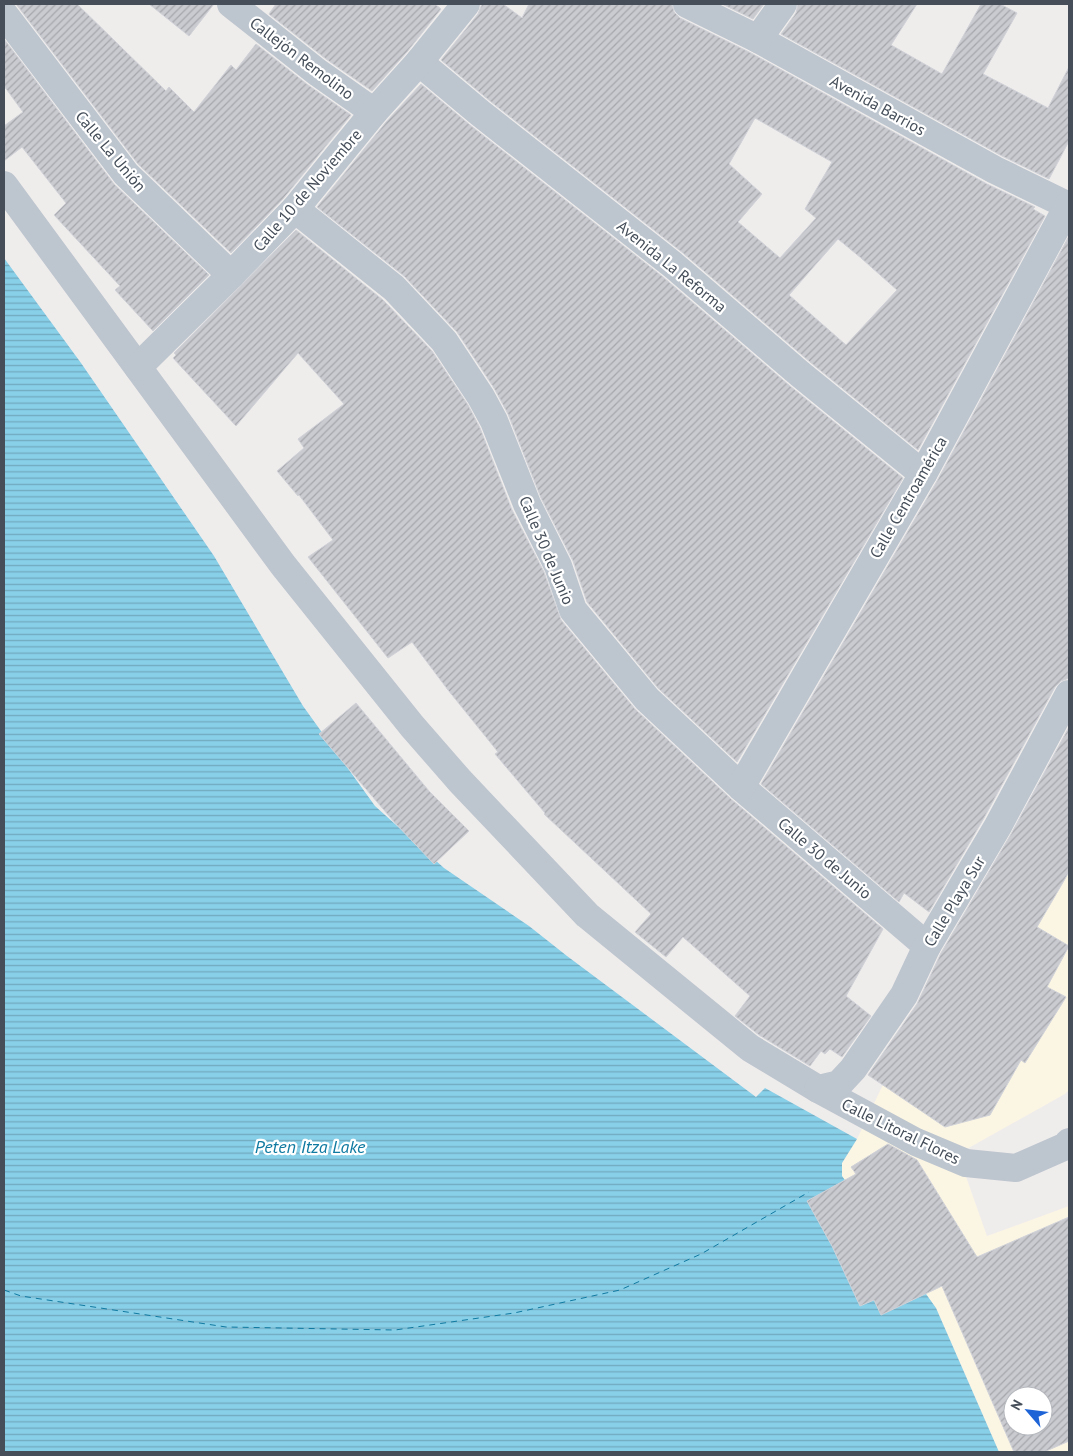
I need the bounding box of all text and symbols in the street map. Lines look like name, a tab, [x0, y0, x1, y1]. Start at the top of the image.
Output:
street label: Callejón Remolino	[246, 12, 358, 104]
street label: Avenida Barrios	[827, 71, 929, 140]
street label: Calle La Unión	[71, 106, 151, 196]
street label: Calle 10 de Noviembre	[248, 125, 366, 255]
street label: Avenida La Reforma	[613, 216, 731, 316]
street label: Calle Centroamérica	[865, 433, 951, 561]
street label: Calle 30 de Junio	[515, 493, 579, 607]
street label: Calle 30 de Junio	[774, 813, 876, 903]
street label: Calle Playa Sur	[919, 852, 989, 950]
street label: Calle Litoral Flores	[839, 1094, 964, 1168]
water label: Peten Itza Lake	[255, 1135, 366, 1158]
north arrow	[1003, 1386, 1053, 1436]
text: N	[1006, 1397, 1027, 1413]

